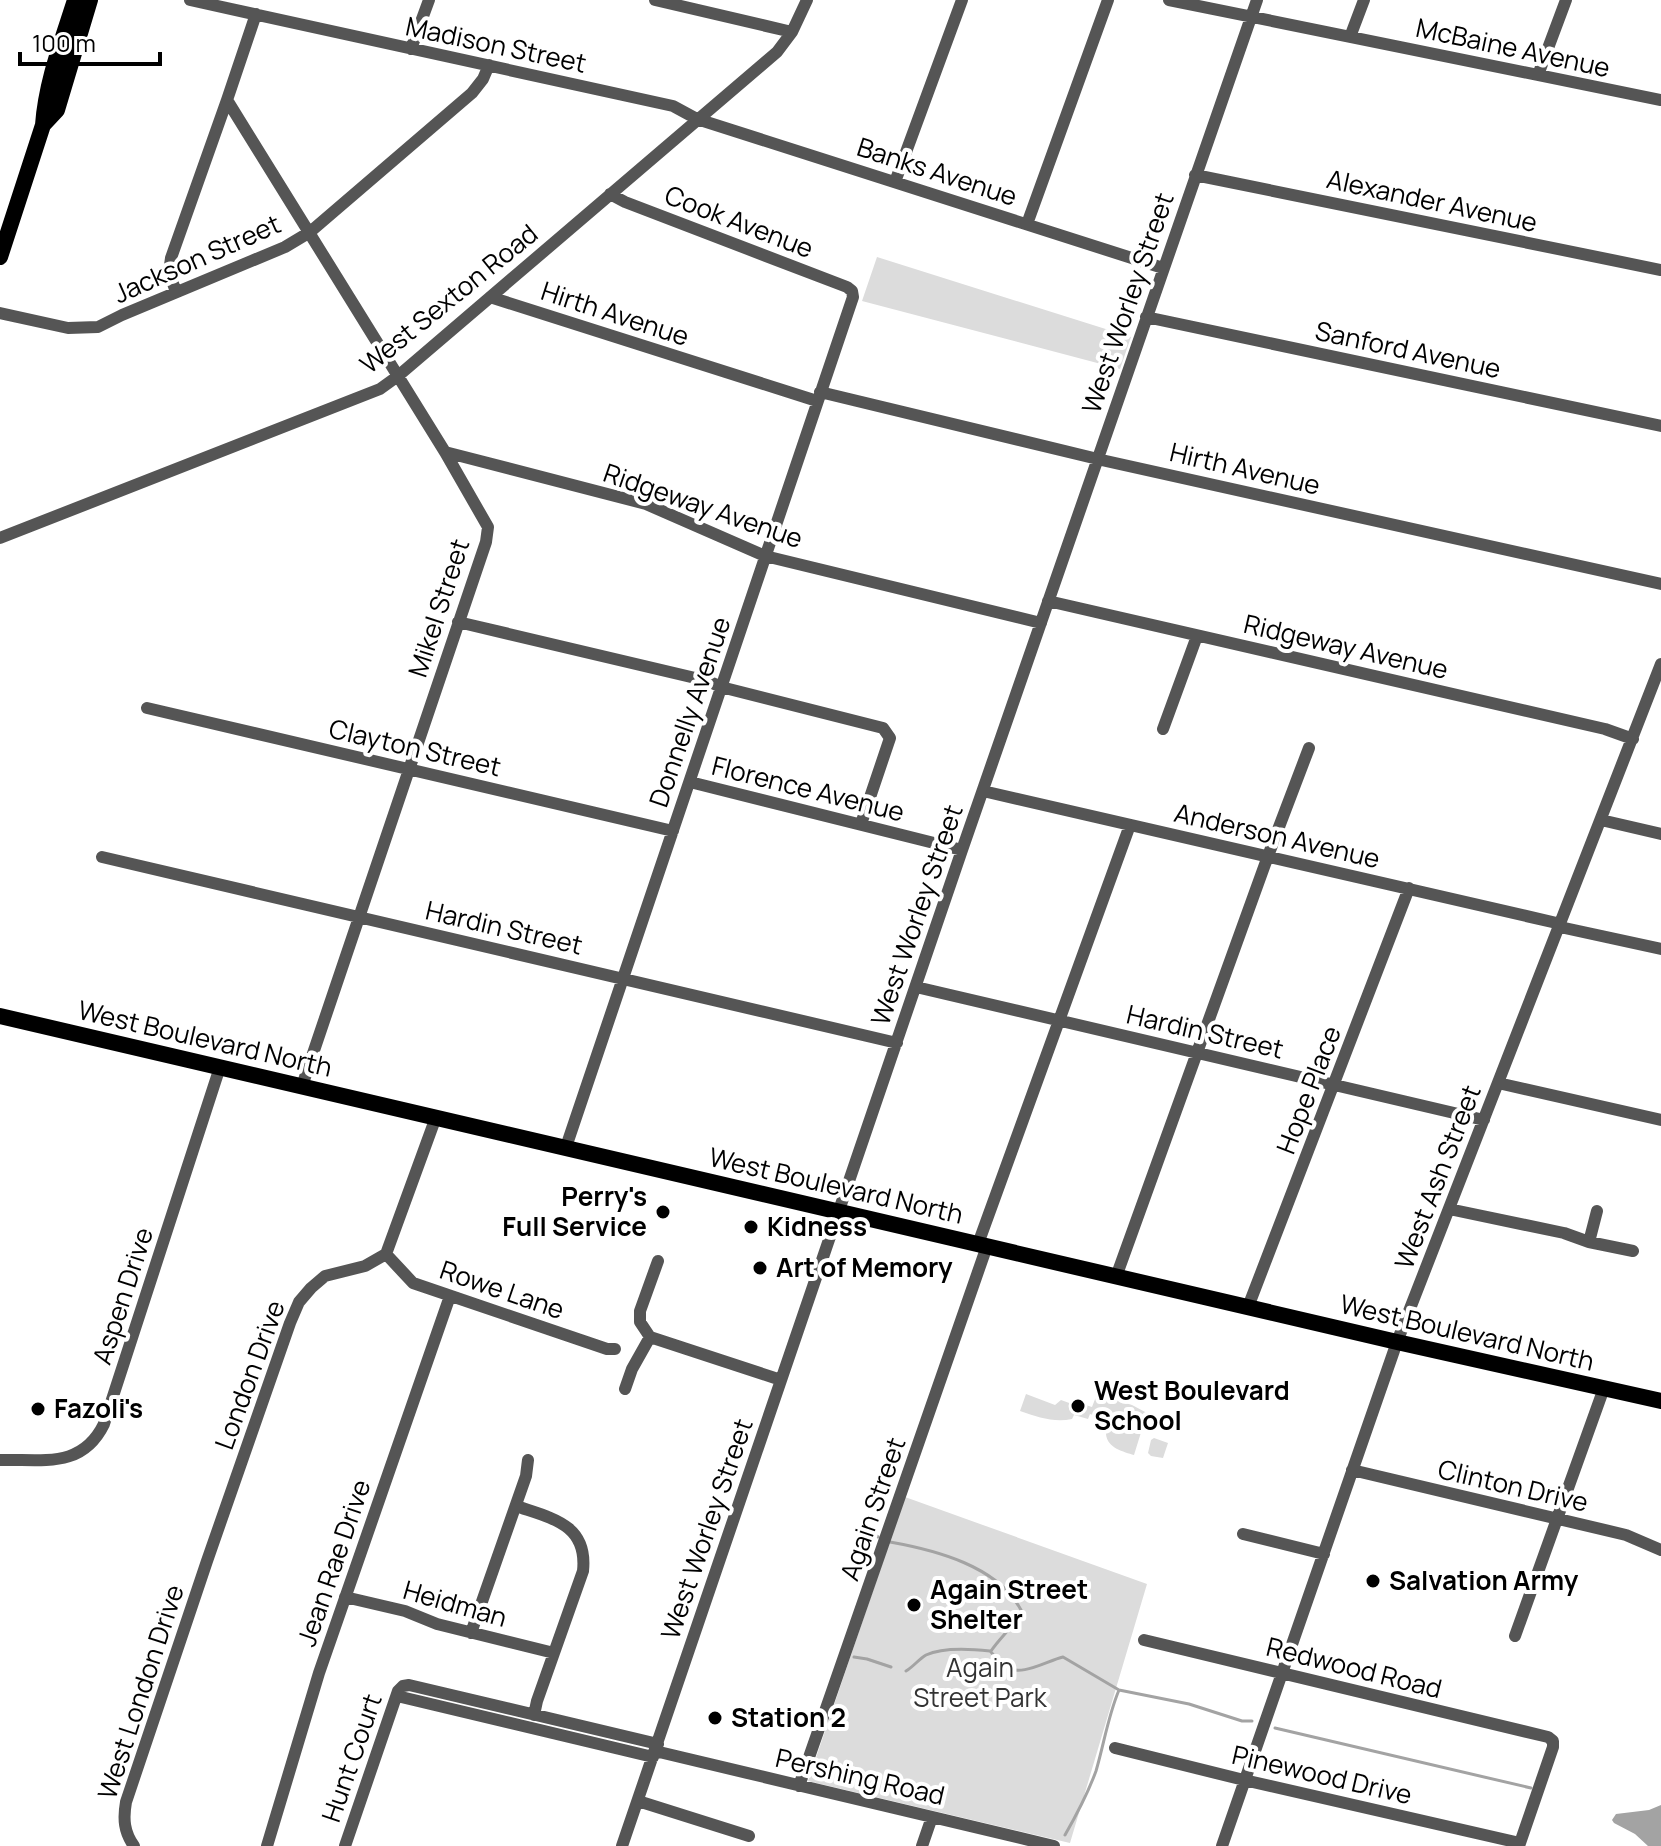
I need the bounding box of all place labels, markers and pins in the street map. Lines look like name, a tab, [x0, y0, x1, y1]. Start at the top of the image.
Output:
place label: Perry's Full Service	[502, 1178, 647, 1244]
marker: Perry's Full Service	[654, 1203, 672, 1221]
place label: Kidness	[767, 1208, 867, 1244]
marker: Kidness	[742, 1218, 760, 1236]
place label: Art of Memory	[776, 1249, 953, 1285]
marker: Art of Memory	[751, 1259, 769, 1277]
place label: West Boulevard School	[1094, 1372, 1290, 1438]
place label: Fazoli's	[54, 1390, 143, 1426]
marker: West Boulevard School	[1069, 1397, 1087, 1415]
marker: Fazoli's	[29, 1400, 47, 1418]
place label: Salvation Army	[1389, 1562, 1579, 1598]
place label: Again Street Shelter	[930, 1571, 1088, 1637]
marker: Salvation Army	[1364, 1572, 1382, 1590]
marker: Again Street Shelter	[905, 1596, 923, 1614]
place label: Station 2	[731, 1699, 846, 1735]
marker: Station 2	[706, 1709, 724, 1727]

